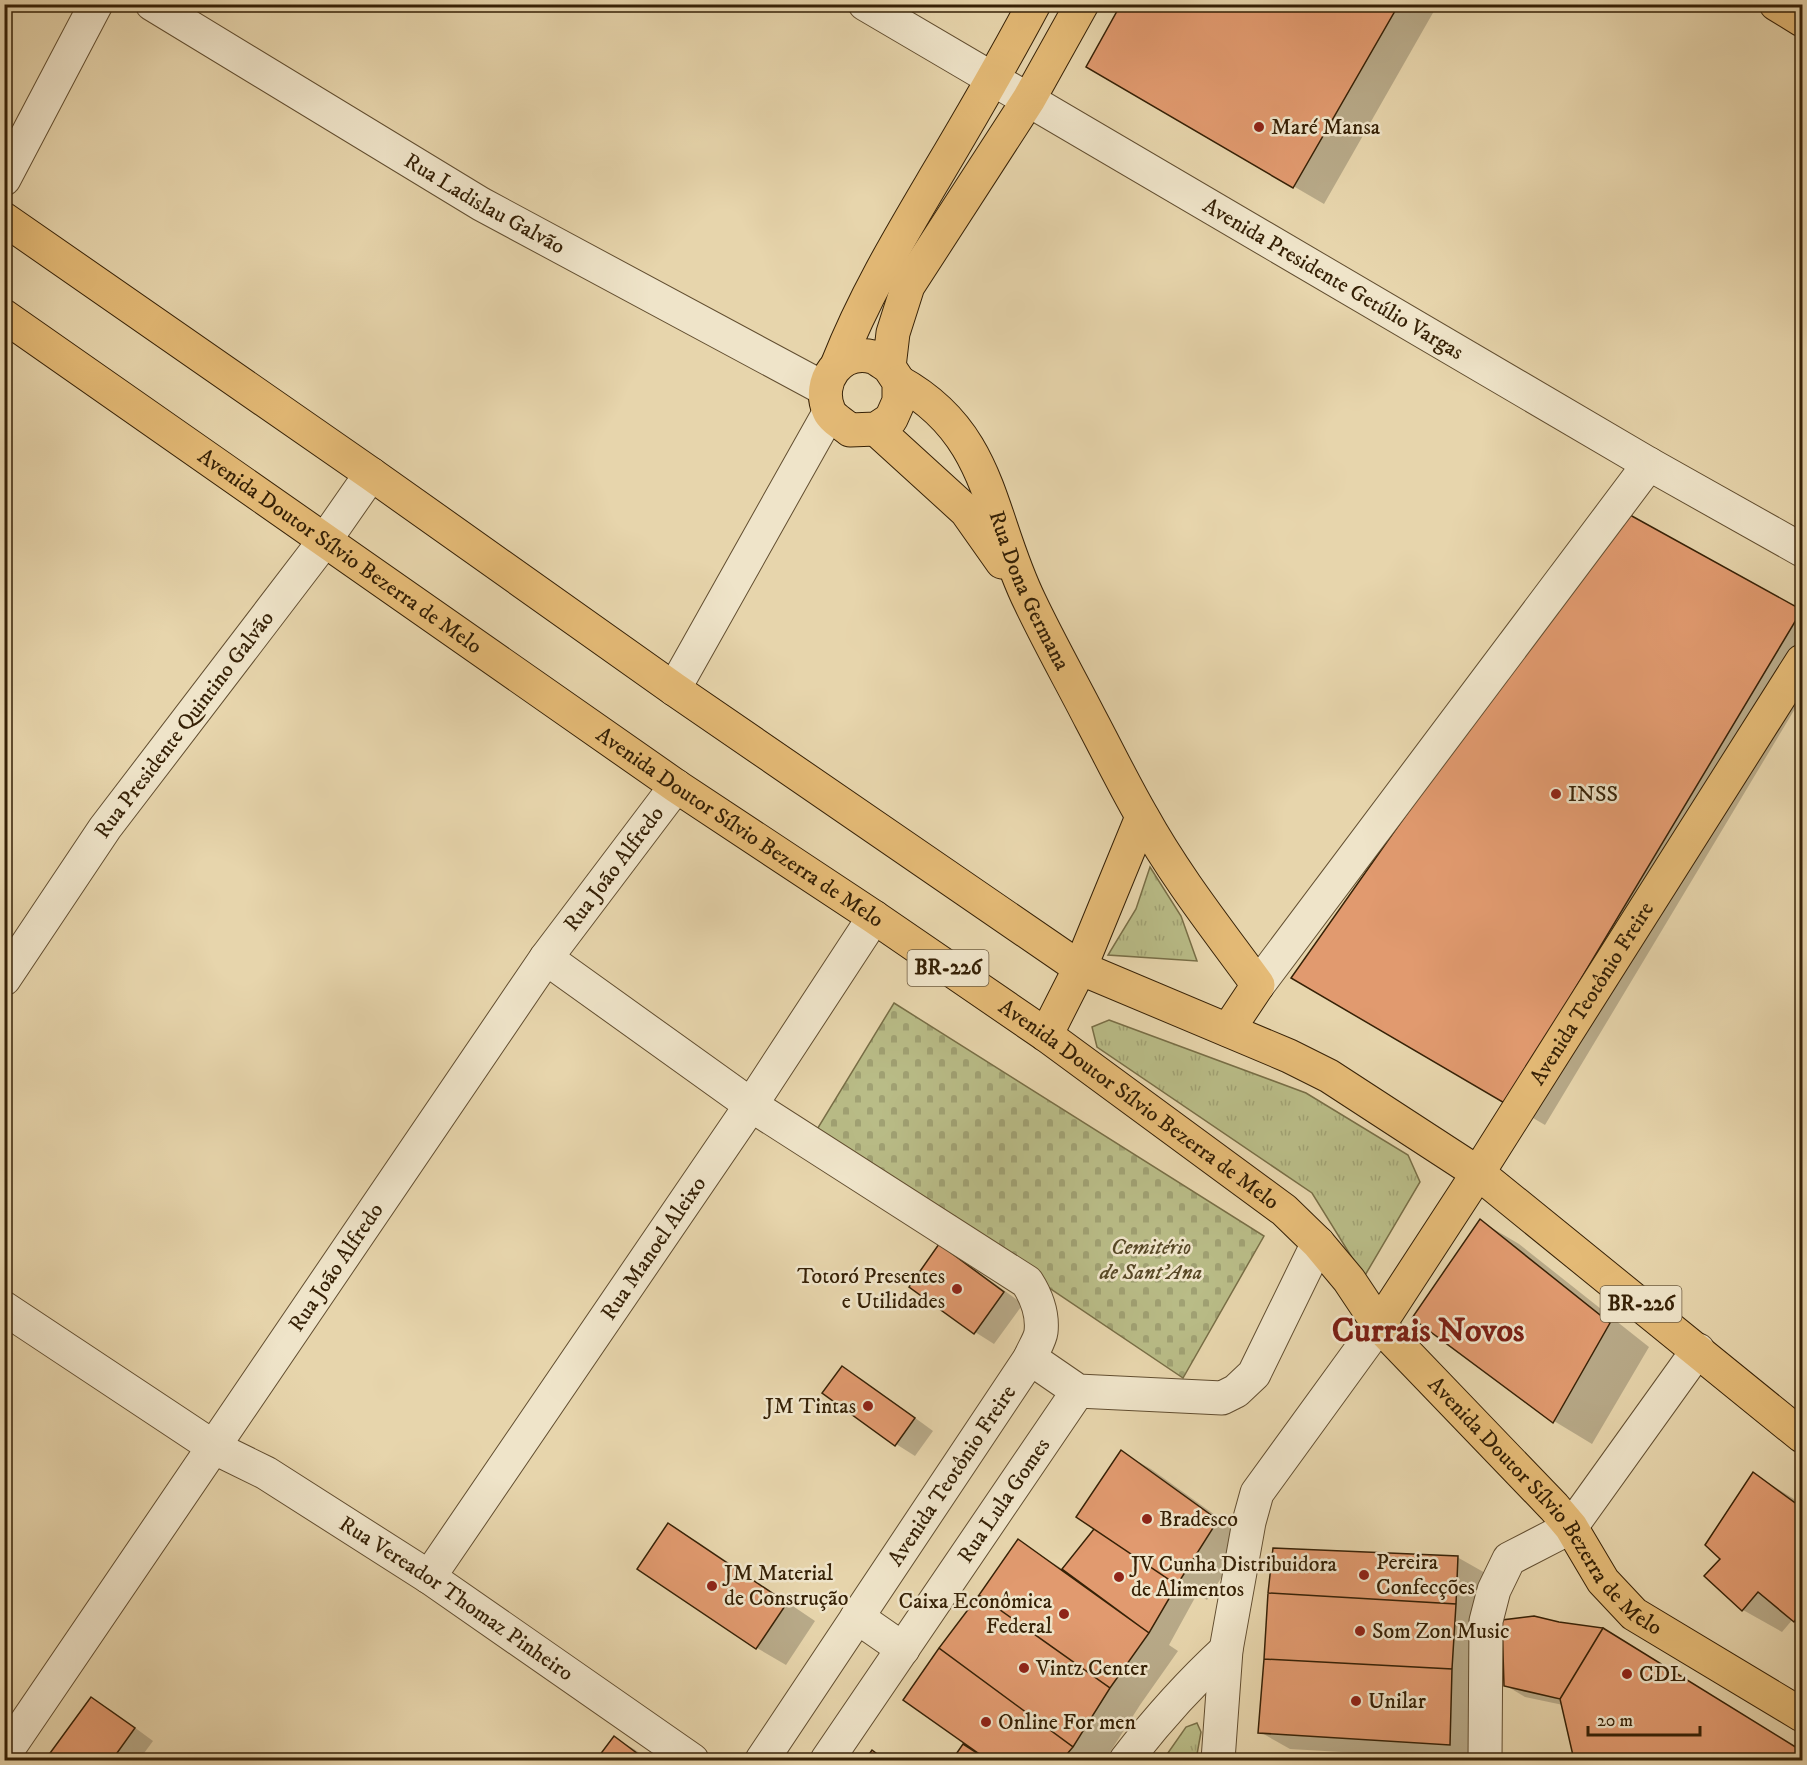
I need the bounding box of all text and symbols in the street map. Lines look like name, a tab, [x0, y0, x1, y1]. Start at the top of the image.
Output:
place label: Maré Mansa	[1271, 114, 1381, 141]
marker: Maré Mansa	[1252, 120, 1266, 134]
street label: Rua Ladislau Galvão	[399, 147, 570, 260]
street label: Avenida Presidente Getúlio Vargas	[1198, 192, 1468, 366]
street label: Avenida Doutor Sílvio Bezerra de Melo	[193, 442, 487, 660]
street label: Rua Dona Germana	[983, 507, 1076, 675]
street label: Rua Presidente Quintino Galvão	[89, 605, 280, 843]
street label: Avenida Doutor Sílvio Bezerra de Melo	[591, 721, 889, 933]
place label: INSS	[1568, 781, 1618, 808]
marker: INSS	[1549, 787, 1563, 801]
street label: Rua João Alfredo	[558, 801, 670, 936]
street label: Avenida Teotônio Freire	[1524, 897, 1660, 1090]
road number: BR-226	[908, 950, 988, 986]
street label: Avenida Doutor Sílvio Bezerra de Melo	[994, 993, 1285, 1215]
street label: Rua Manoel Aleixo	[595, 1171, 712, 1325]
street label: Rua João Alfredo	[282, 1198, 389, 1337]
park label: Cemitério de Sant'Ana	[1099, 1234, 1202, 1286]
place label: Totoró Presentes e Utilidades	[797, 1263, 945, 1315]
marker: Totoró Presentes e Utilidades	[950, 1282, 964, 1296]
road number: BR-226	[1600, 1286, 1682, 1322]
district label: Currais Novos	[1332, 1310, 1524, 1352]
street label: Avenida Doutor Sílvio Bezerra de Melo	[1422, 1371, 1667, 1641]
street label: Avenida Teotônio Freire	[882, 1380, 1022, 1571]
place label: JM Tintas	[763, 1393, 856, 1420]
marker: JM Tintas	[861, 1399, 875, 1413]
street label: Rua Lula Gomes	[952, 1433, 1056, 1568]
place label: Bradesco	[1159, 1506, 1238, 1533]
street label: Rua Vereador Thomaz Pinheiro	[334, 1510, 579, 1687]
marker: Bradesco	[1140, 1512, 1154, 1526]
place label: Pereira Confecções	[1376, 1549, 1475, 1601]
place label: JV Cunha Distribuidora de Alimentos	[1129, 1551, 1338, 1603]
place label: JM Material de Construção	[722, 1560, 848, 1612]
marker: Pereira Confecções	[1357, 1568, 1371, 1582]
marker: JV Cunha Distribuidora de Alimentos	[1112, 1570, 1126, 1584]
marker: JM Material de Construção	[705, 1579, 719, 1593]
place label: Caixa Econômica Federal	[899, 1588, 1053, 1640]
marker: Caixa Econômica Federal	[1057, 1607, 1071, 1621]
place label: Som Zon Music	[1372, 1618, 1509, 1645]
marker: Som Zon Music	[1353, 1624, 1367, 1638]
place label: Vintz Center	[1035, 1655, 1148, 1682]
marker: Vintz Center	[1017, 1661, 1031, 1675]
place label: CDL	[1639, 1661, 1686, 1688]
marker: CDL	[1620, 1667, 1634, 1681]
place label: Unilar	[1368, 1688, 1427, 1715]
marker: Unilar	[1349, 1694, 1363, 1708]
scale bar	[1588, 1699, 1700, 1737]
place label: Online For men	[998, 1709, 1136, 1736]
text: 20 m	[1597, 1710, 1633, 1732]
marker: Online For men	[979, 1715, 993, 1729]

